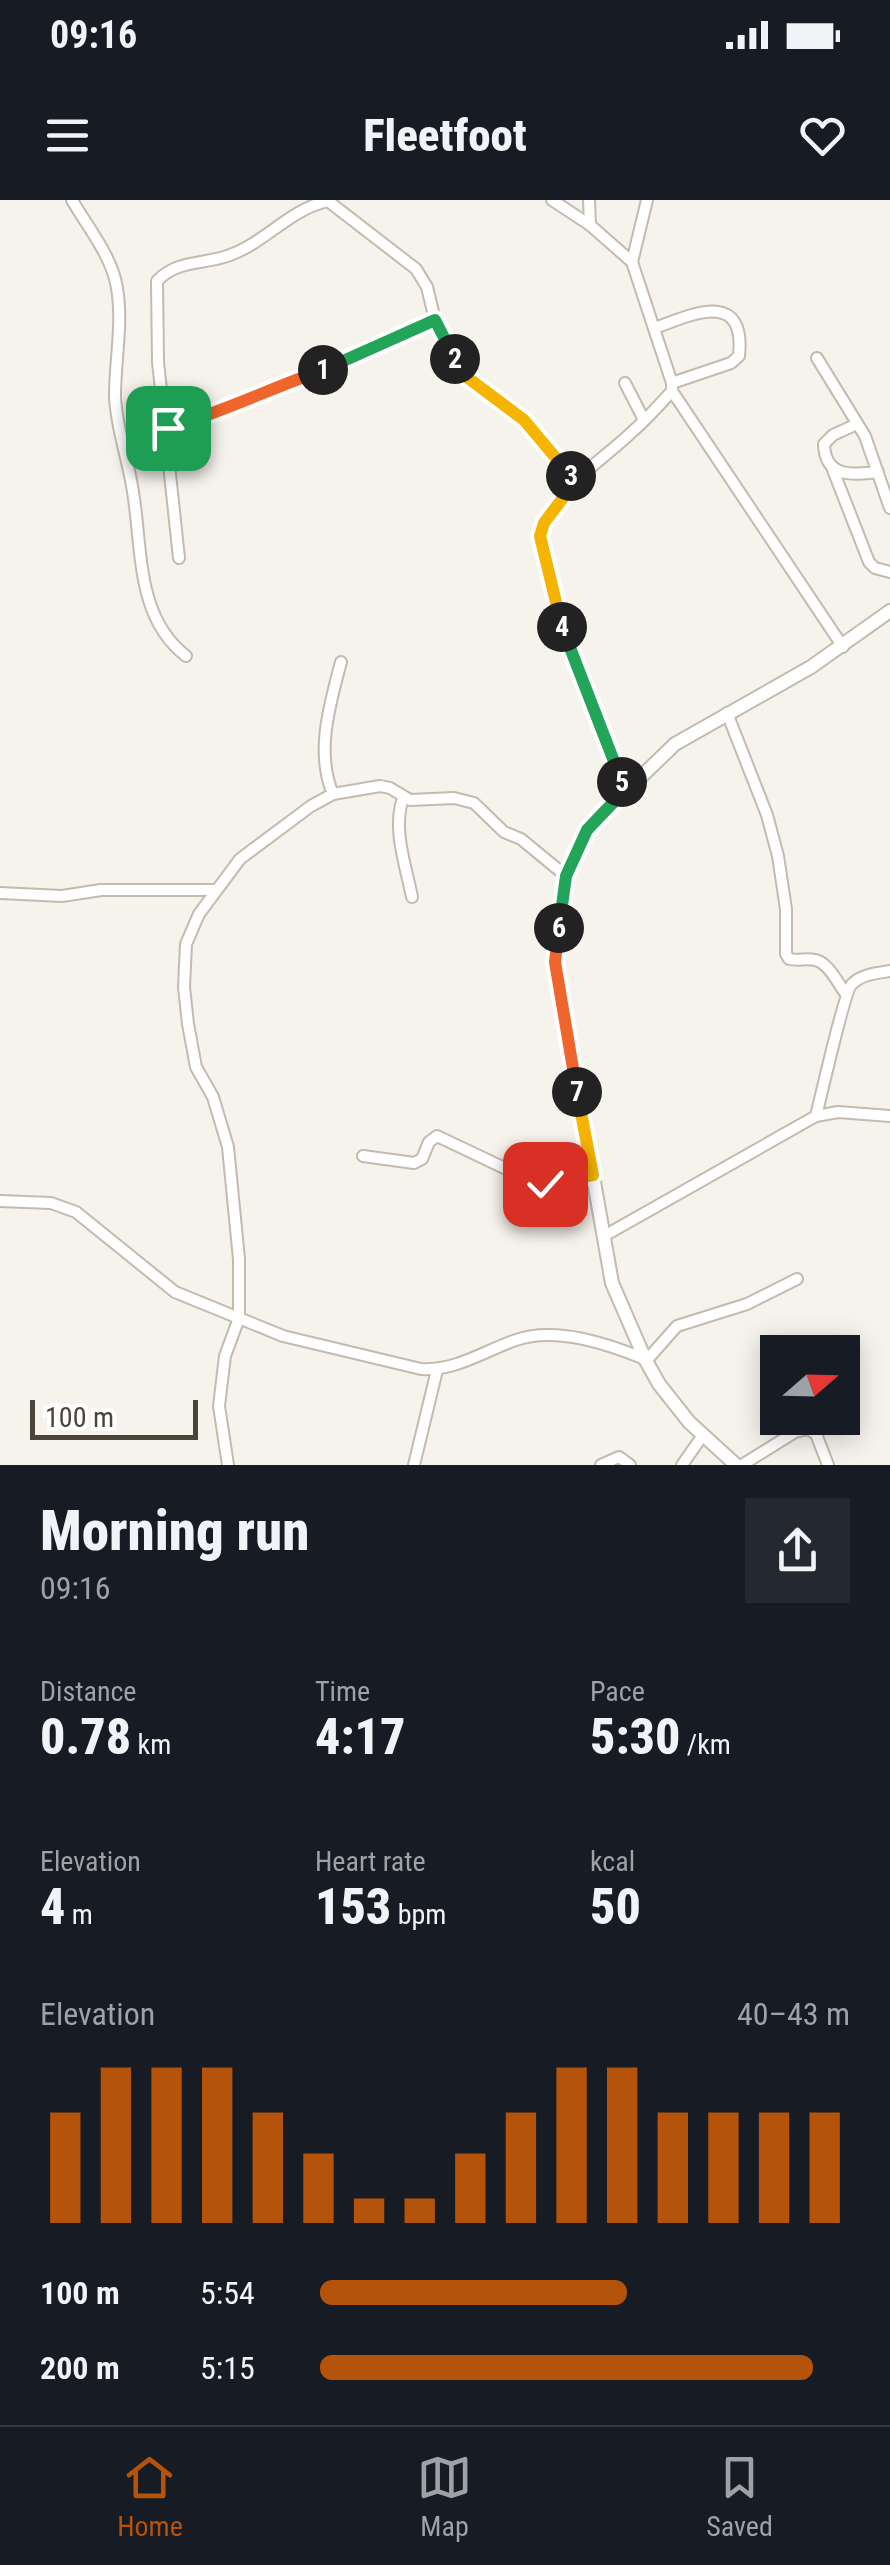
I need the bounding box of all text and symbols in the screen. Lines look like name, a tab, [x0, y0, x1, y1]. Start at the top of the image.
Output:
text: 09:16	[50, 13, 137, 57]
icon: menu	[40, 108, 95, 163]
icon: heart	[795, 108, 850, 163]
text: Fleetfoot	[363, 109, 527, 162]
pin: 2	[430, 334, 480, 384]
text: 2	[448, 342, 462, 375]
pin: 1	[298, 345, 348, 395]
text: 1	[316, 353, 330, 386]
pin	[126, 386, 211, 471]
icon: arrive	[141, 401, 196, 456]
pin: 3	[546, 451, 596, 501]
text: 3	[564, 459, 578, 492]
pin: 4	[537, 602, 587, 652]
text: 4	[555, 610, 569, 643]
pin: 5	[597, 757, 647, 807]
text: 5	[615, 765, 629, 798]
pin: 6	[534, 903, 584, 953]
text: 6	[552, 911, 566, 944]
pin: 7	[552, 1067, 602, 1117]
text: 7	[570, 1075, 584, 1108]
pin	[503, 1142, 588, 1227]
icon: check	[518, 1157, 573, 1212]
north arrow	[760, 1335, 860, 1435]
map controls	[760, 1335, 860, 1435]
scale bar	[30, 1395, 198, 1440]
text: 100 m	[45, 1401, 114, 1434]
button: share	[745, 1498, 850, 1603]
text: Morning run	[40, 1499, 309, 1563]
text: 09:16	[40, 1569, 111, 1607]
text: Distance	[40, 1675, 137, 1708]
text: Time	[315, 1675, 370, 1708]
text: Pace	[590, 1675, 645, 1708]
text: 0.78	[40, 1708, 131, 1766]
text: 4:17	[315, 1708, 405, 1766]
text: 5:30	[590, 1708, 680, 1766]
text: km	[131, 1728, 171, 1761]
text: /km	[680, 1728, 731, 1761]
text: Elevation	[40, 1845, 141, 1878]
text: Heart rate	[315, 1845, 426, 1878]
text: kcal	[590, 1845, 635, 1878]
text: 4	[40, 1878, 65, 1936]
text: 153	[315, 1878, 391, 1936]
text: 50	[590, 1878, 641, 1936]
text: m	[65, 1898, 93, 1931]
text: bpm	[391, 1898, 446, 1931]
text: Elevation	[40, 1995, 155, 2033]
text: 40–43 m	[737, 1995, 850, 2033]
text: 100 m	[40, 2274, 120, 2312]
text: 5:54	[200, 2274, 255, 2312]
text: 200 m	[40, 2349, 120, 2387]
text: 5:15	[200, 2349, 255, 2387]
tab: Home	[117, 2450, 183, 2543]
tab: Map	[417, 2450, 472, 2543]
tab: Saved	[706, 2450, 773, 2543]

